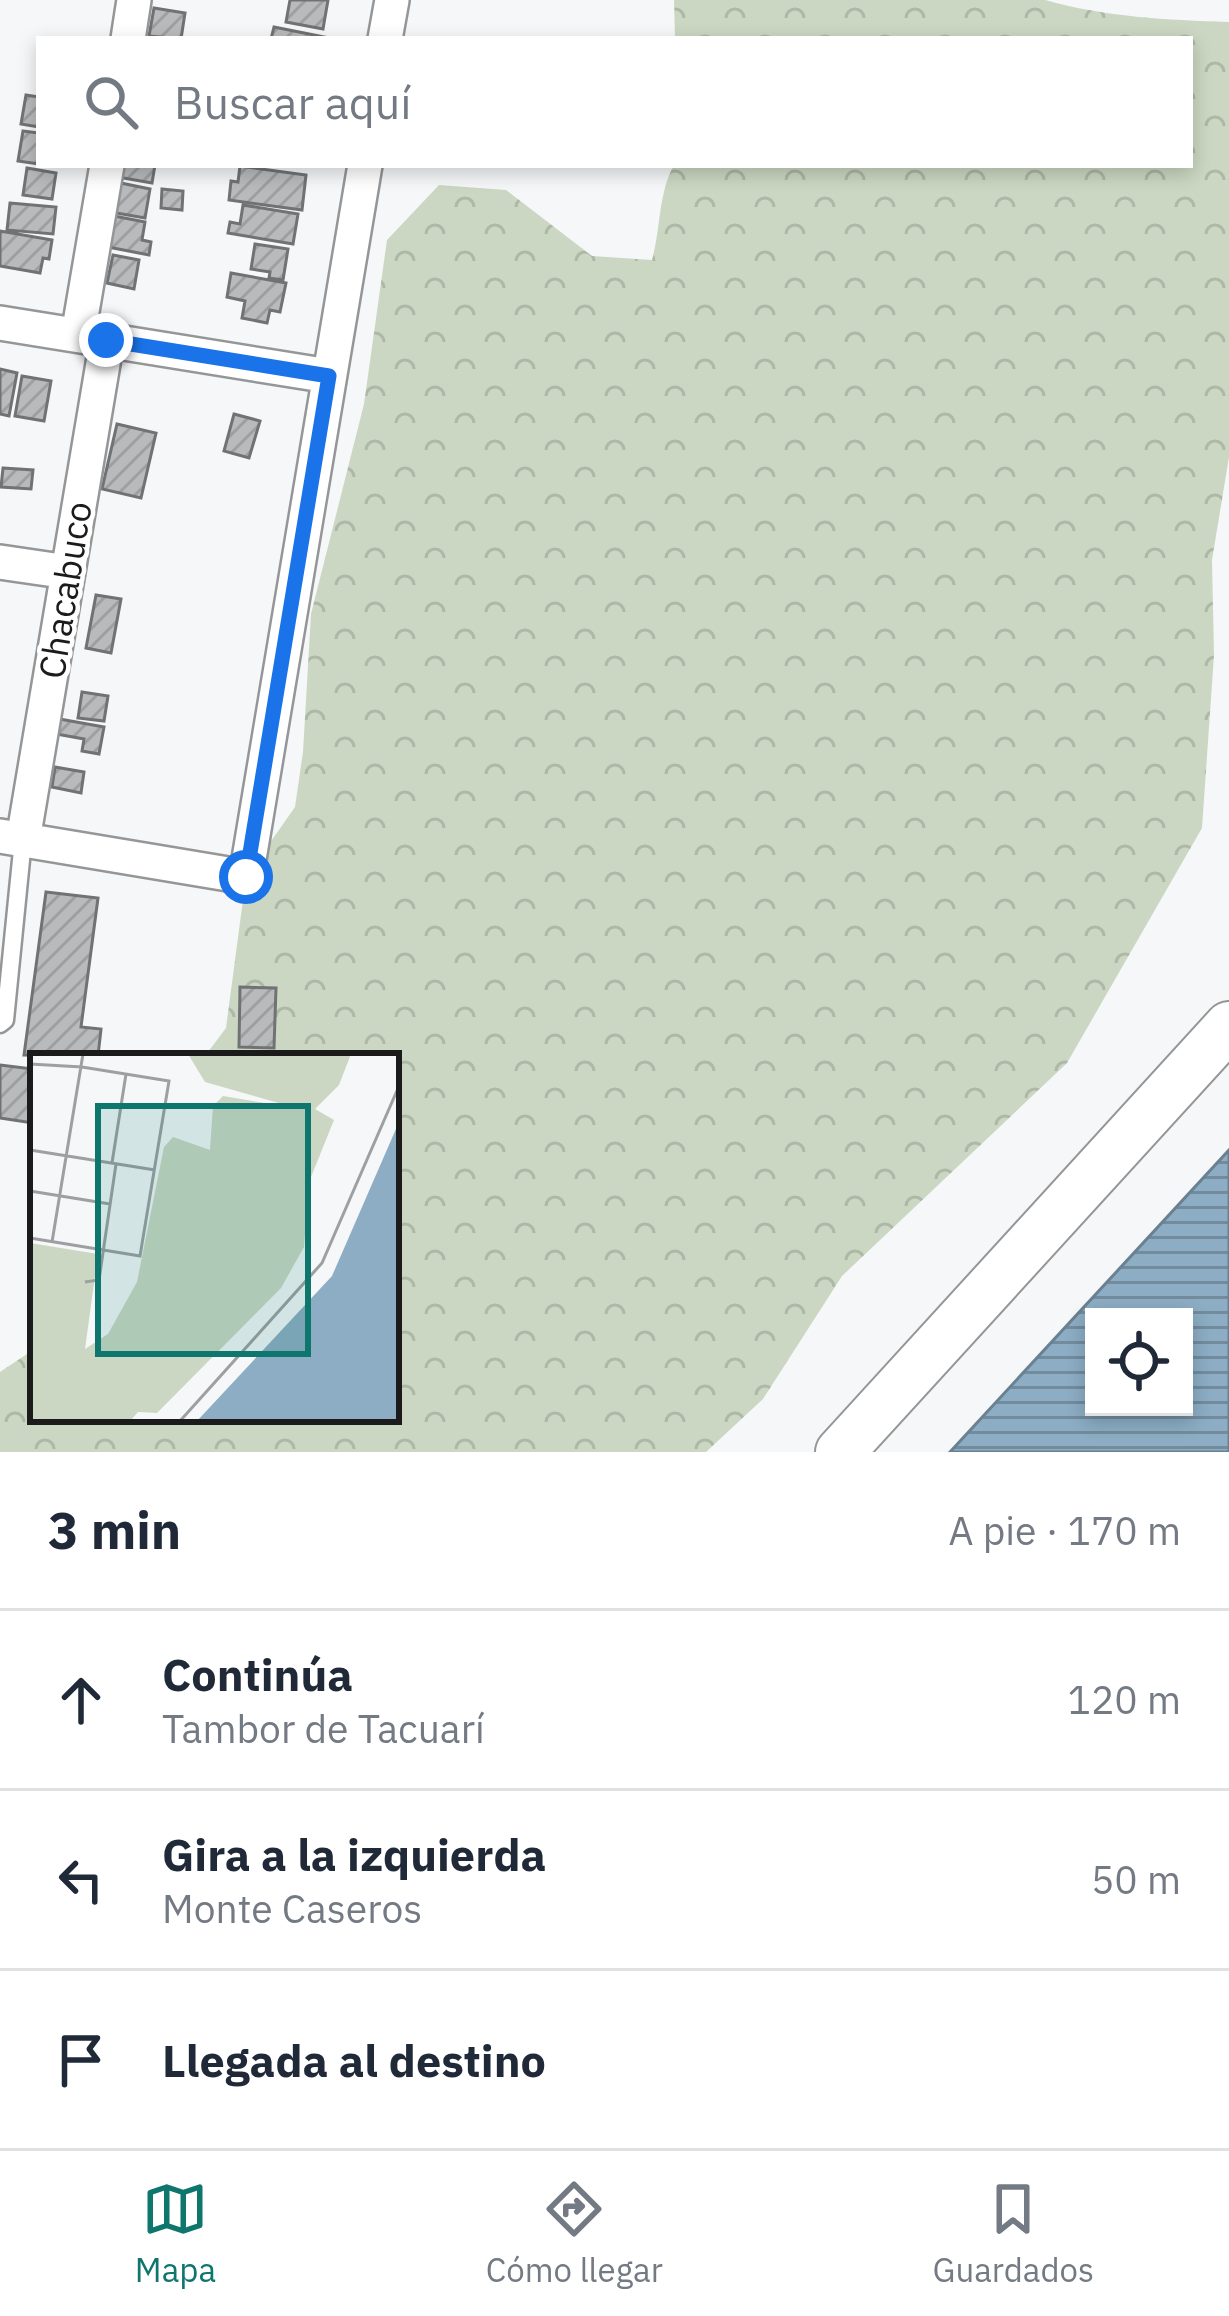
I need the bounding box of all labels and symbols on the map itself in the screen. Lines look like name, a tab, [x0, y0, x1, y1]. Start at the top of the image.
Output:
route end	[79, 313, 133, 367]
street label: Chacabuco	[27, 498, 102, 682]
route start	[219, 850, 273, 904]
inset map	[30, 1053, 399, 1422]

